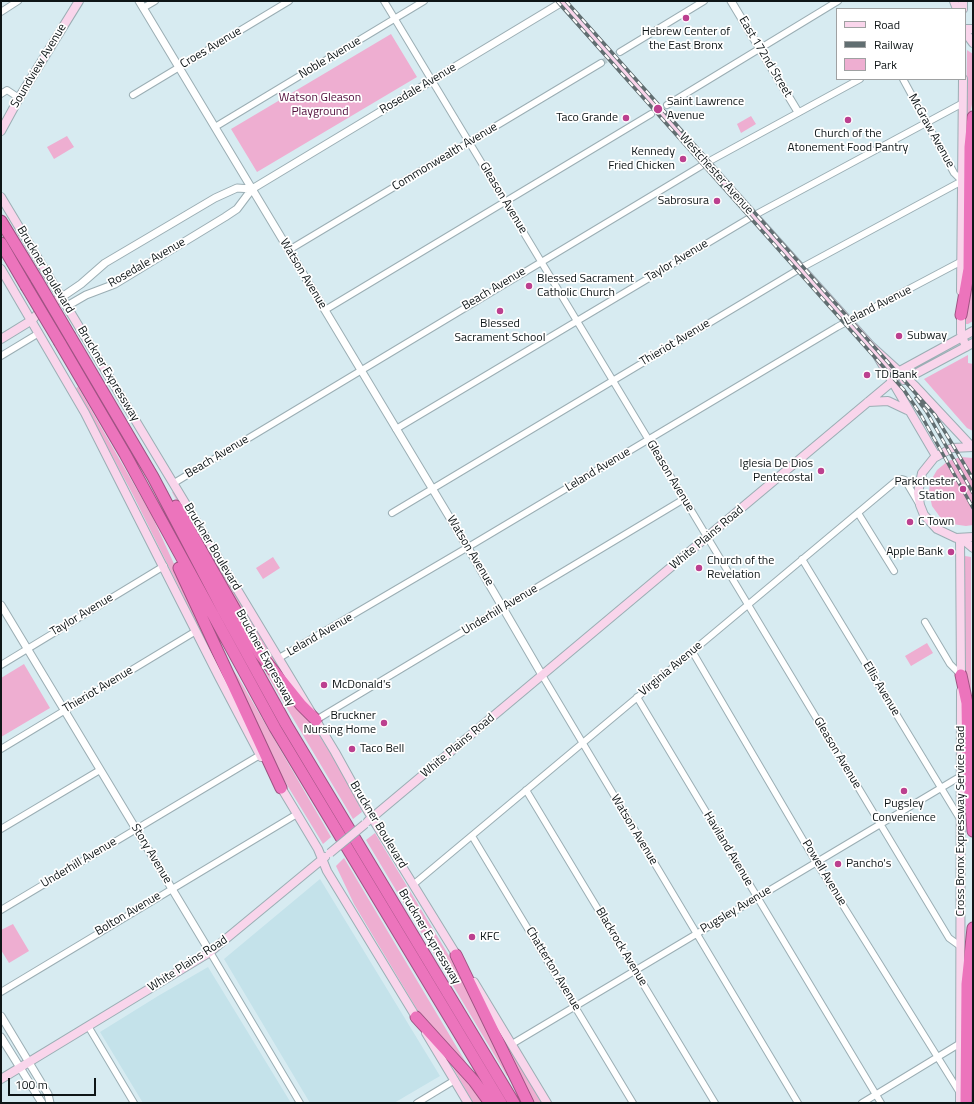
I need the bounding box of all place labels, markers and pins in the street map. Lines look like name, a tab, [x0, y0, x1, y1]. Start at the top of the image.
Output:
marker: Hebrew Center of the East Bronx	[681, 13, 691, 23]
place label: Hebrew Center of the East Bronx	[642, 25, 730, 53]
place label: Saint Lawrence Avenue	[667, 95, 744, 123]
marker: Saint Lawrence Avenue	[652, 103, 664, 115]
place label: Taco Grande	[556, 111, 618, 125]
marker: Taco Grande	[621, 113, 631, 123]
marker: Church of the Atonement Food Pantry	[843, 115, 853, 125]
place label: Church of the Atonement Food Pantry	[788, 127, 908, 155]
place label: Kennedy Fried Chicken	[608, 145, 675, 173]
marker: Kennedy Fried Chicken	[678, 154, 688, 164]
place label: Sabrosura	[658, 194, 709, 208]
marker: Sabrosura	[712, 196, 722, 206]
place label: Blessed Sacrament Catholic Church	[537, 272, 634, 300]
marker: Blessed Sacrament Catholic Church	[524, 281, 534, 291]
marker: Blessed Sacrament School	[495, 306, 505, 316]
place label: Blessed Sacrament School	[455, 317, 545, 345]
place label: Subway	[907, 329, 947, 343]
marker: Subway	[894, 331, 904, 341]
place label: TD Bank	[875, 368, 917, 382]
marker: TD Bank	[862, 370, 872, 380]
place label: Iglesia De Dios Pentecostal	[740, 457, 813, 485]
marker: Iglesia De Dios Pentecostal	[816, 466, 826, 476]
place label: Parkchester Station	[894, 475, 955, 503]
marker: Parkchester Station	[958, 484, 968, 494]
place label: C Town	[918, 515, 954, 529]
marker: C Town	[905, 517, 915, 527]
place label: Apple Bank	[886, 545, 943, 559]
marker: Apple Bank	[946, 547, 956, 557]
place label: Church of the Revelation	[707, 554, 774, 582]
marker: Church of the Revelation	[694, 563, 704, 573]
place label: McDonald's	[332, 678, 391, 692]
marker: McDonald's	[319, 680, 329, 690]
place label: Bruckner Nursing Home	[303, 709, 376, 737]
marker: Bruckner Nursing Home	[379, 718, 389, 728]
place label: Taco Bell	[360, 742, 404, 756]
marker: Taco Bell	[347, 744, 357, 754]
marker: Pugsley Convenience	[899, 786, 909, 796]
place label: Pugsley Convenience	[872, 797, 936, 825]
place label: Pancho's	[846, 857, 891, 871]
marker: Pancho's	[833, 859, 843, 869]
place label: KFC	[480, 930, 500, 944]
marker: KFC	[467, 932, 477, 942]

